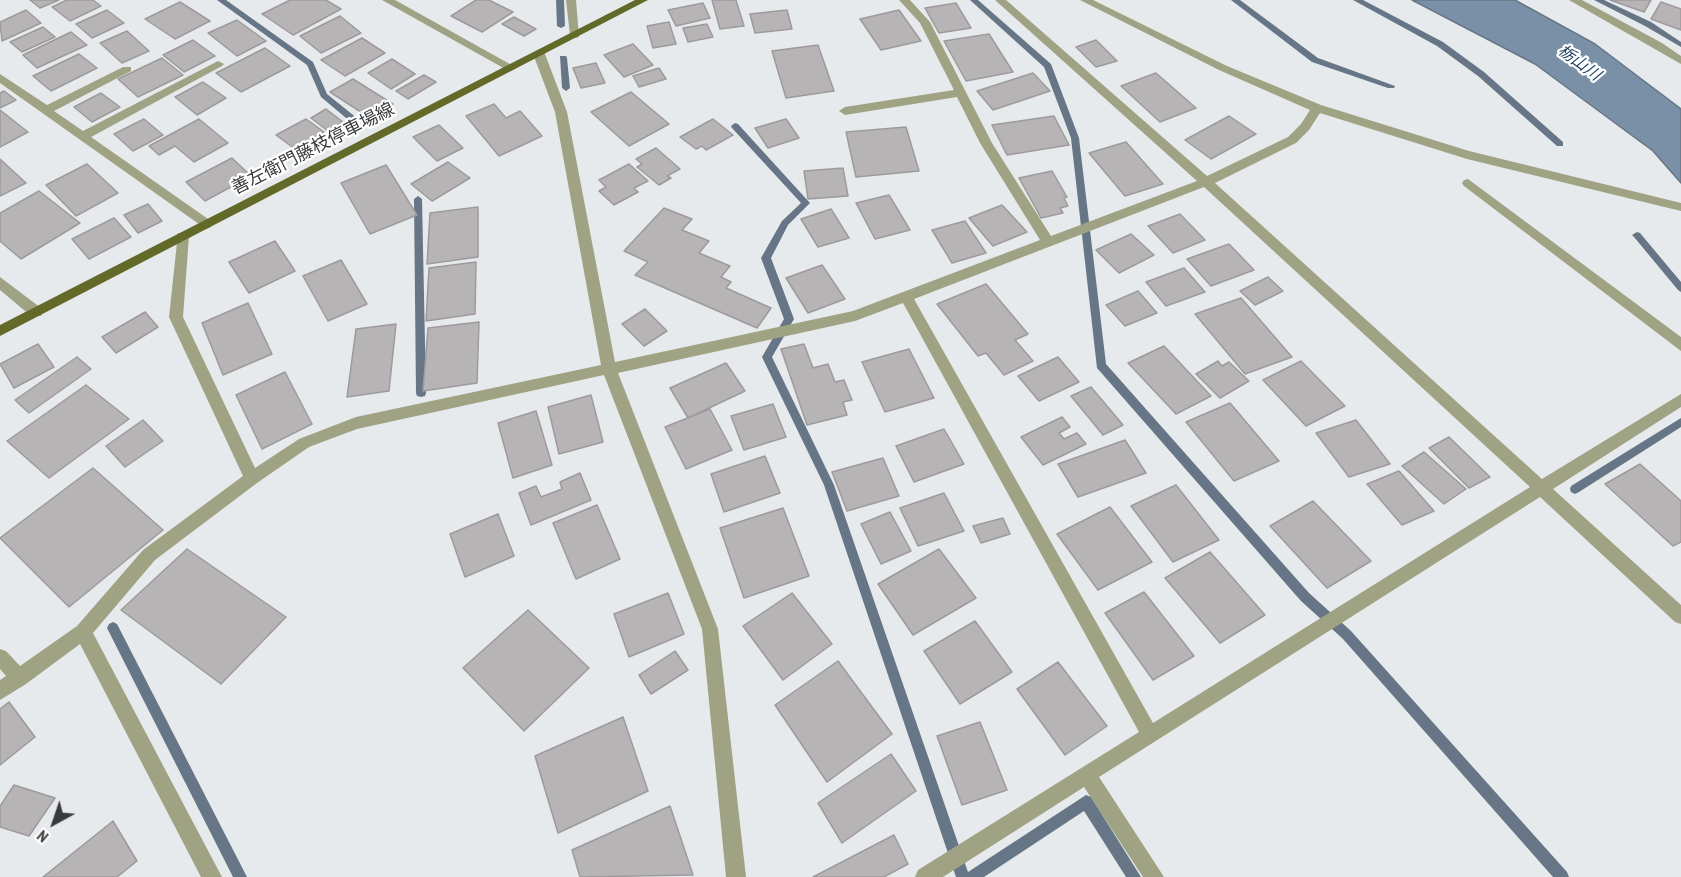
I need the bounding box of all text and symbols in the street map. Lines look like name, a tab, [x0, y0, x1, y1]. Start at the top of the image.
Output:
water label: 栃山川	[1554, 41, 1604, 85]
street label: 善左衛門藤枝停車場線	[228, 99, 398, 199]
north arrow	[24, 793, 84, 853]
text: N	[33, 826, 52, 847]

